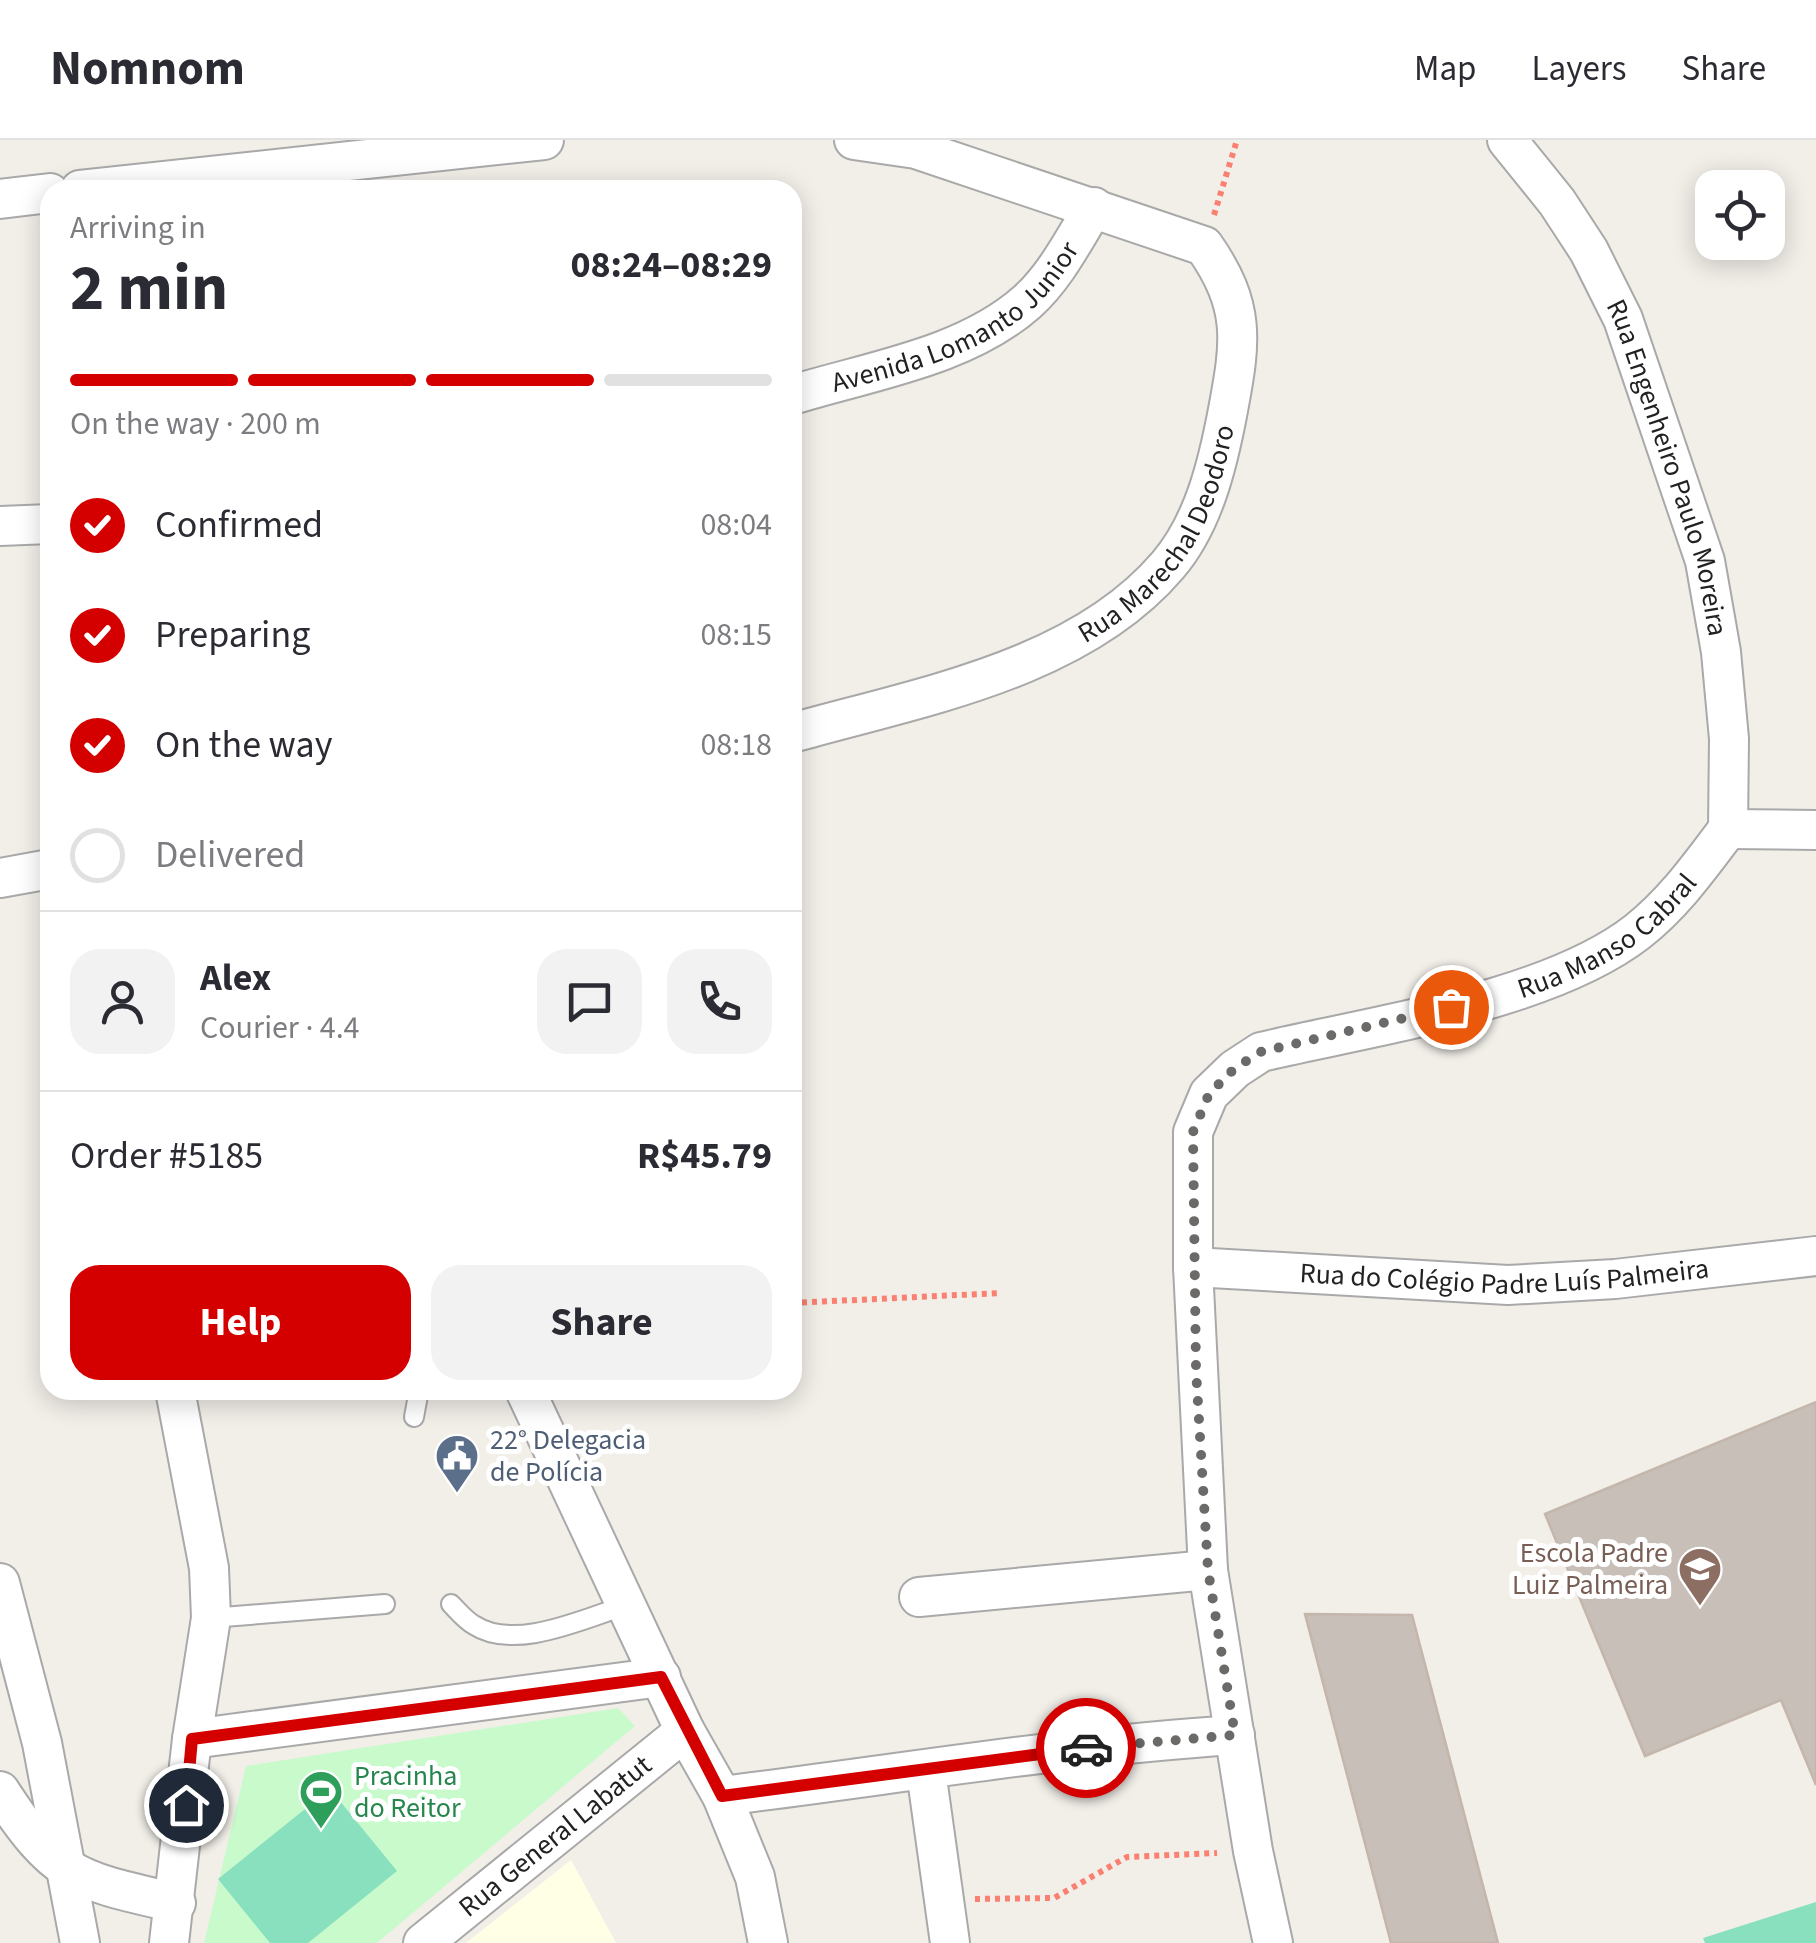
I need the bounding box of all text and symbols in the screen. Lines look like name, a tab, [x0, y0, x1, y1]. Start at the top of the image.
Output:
text: Nomnom	[50, 35, 245, 103]
text: Map	[1414, 44, 1477, 94]
text: Layers	[1532, 44, 1626, 94]
text: Share	[1681, 44, 1766, 94]
map controls	[1695, 170, 1785, 260]
button: locate	[1695, 170, 1785, 260]
text: Arriving in	[70, 205, 206, 251]
street label: Avenida Lomanto Junior	[827, 234, 1089, 403]
text: 08:24–08:29	[570, 238, 772, 292]
text: 2 min	[70, 242, 228, 335]
street label: Rua Engenheiro Paulo Moreira	[1596, 292, 1738, 639]
text: On the way · 200 m	[70, 401, 321, 447]
street label: Rua Marechal Deodoro	[1070, 421, 1245, 653]
icon: check	[70, 498, 125, 553]
text: Confirmed	[155, 498, 323, 552]
text: 08:04	[700, 502, 772, 548]
icon: check	[70, 608, 125, 663]
text: Preparing	[155, 608, 310, 662]
text: 08:15	[700, 612, 772, 658]
icon: check	[70, 718, 125, 773]
text: On the way	[155, 718, 332, 772]
text: 08:18	[700, 722, 772, 768]
text: Delivered	[155, 828, 305, 882]
street label: Rua Manso Cabral	[1512, 865, 1706, 1009]
button: person	[70, 949, 175, 1054]
button: chat	[537, 949, 642, 1054]
button: phone	[667, 949, 772, 1054]
text: Alex	[200, 951, 271, 1005]
pin	[1409, 965, 1494, 1050]
icon: bag	[1424, 980, 1479, 1035]
text: Courier · 4.4	[200, 1005, 360, 1051]
text: Order #5185	[70, 1129, 263, 1183]
text: R$45.79	[637, 1129, 772, 1183]
street label: Rua do Colégio Padre Luís Palmeira	[1299, 1248, 1711, 1305]
button: Help	[70, 1265, 411, 1380]
button: Share	[431, 1265, 772, 1380]
place label: 22° Delegacia de Polícia	[490, 1420, 646, 1492]
public building icon: 22° Delegacia de Polícia	[434, 1433, 480, 1494]
place label: Escola Padre Luiz Palmeira	[1512, 1533, 1668, 1605]
school or university icon: Escola Padre Luiz Palmeira	[1677, 1546, 1723, 1607]
courier	[1036, 1698, 1136, 1798]
icon: car	[1059, 1721, 1114, 1776]
street label: Rua General Labatut	[450, 1745, 661, 1926]
place label: Pracinha do Reitor	[354, 1756, 461, 1828]
pin	[144, 1763, 229, 1848]
sports icon: Pracinha do Reitor	[298, 1769, 344, 1830]
icon: home	[159, 1778, 214, 1833]

